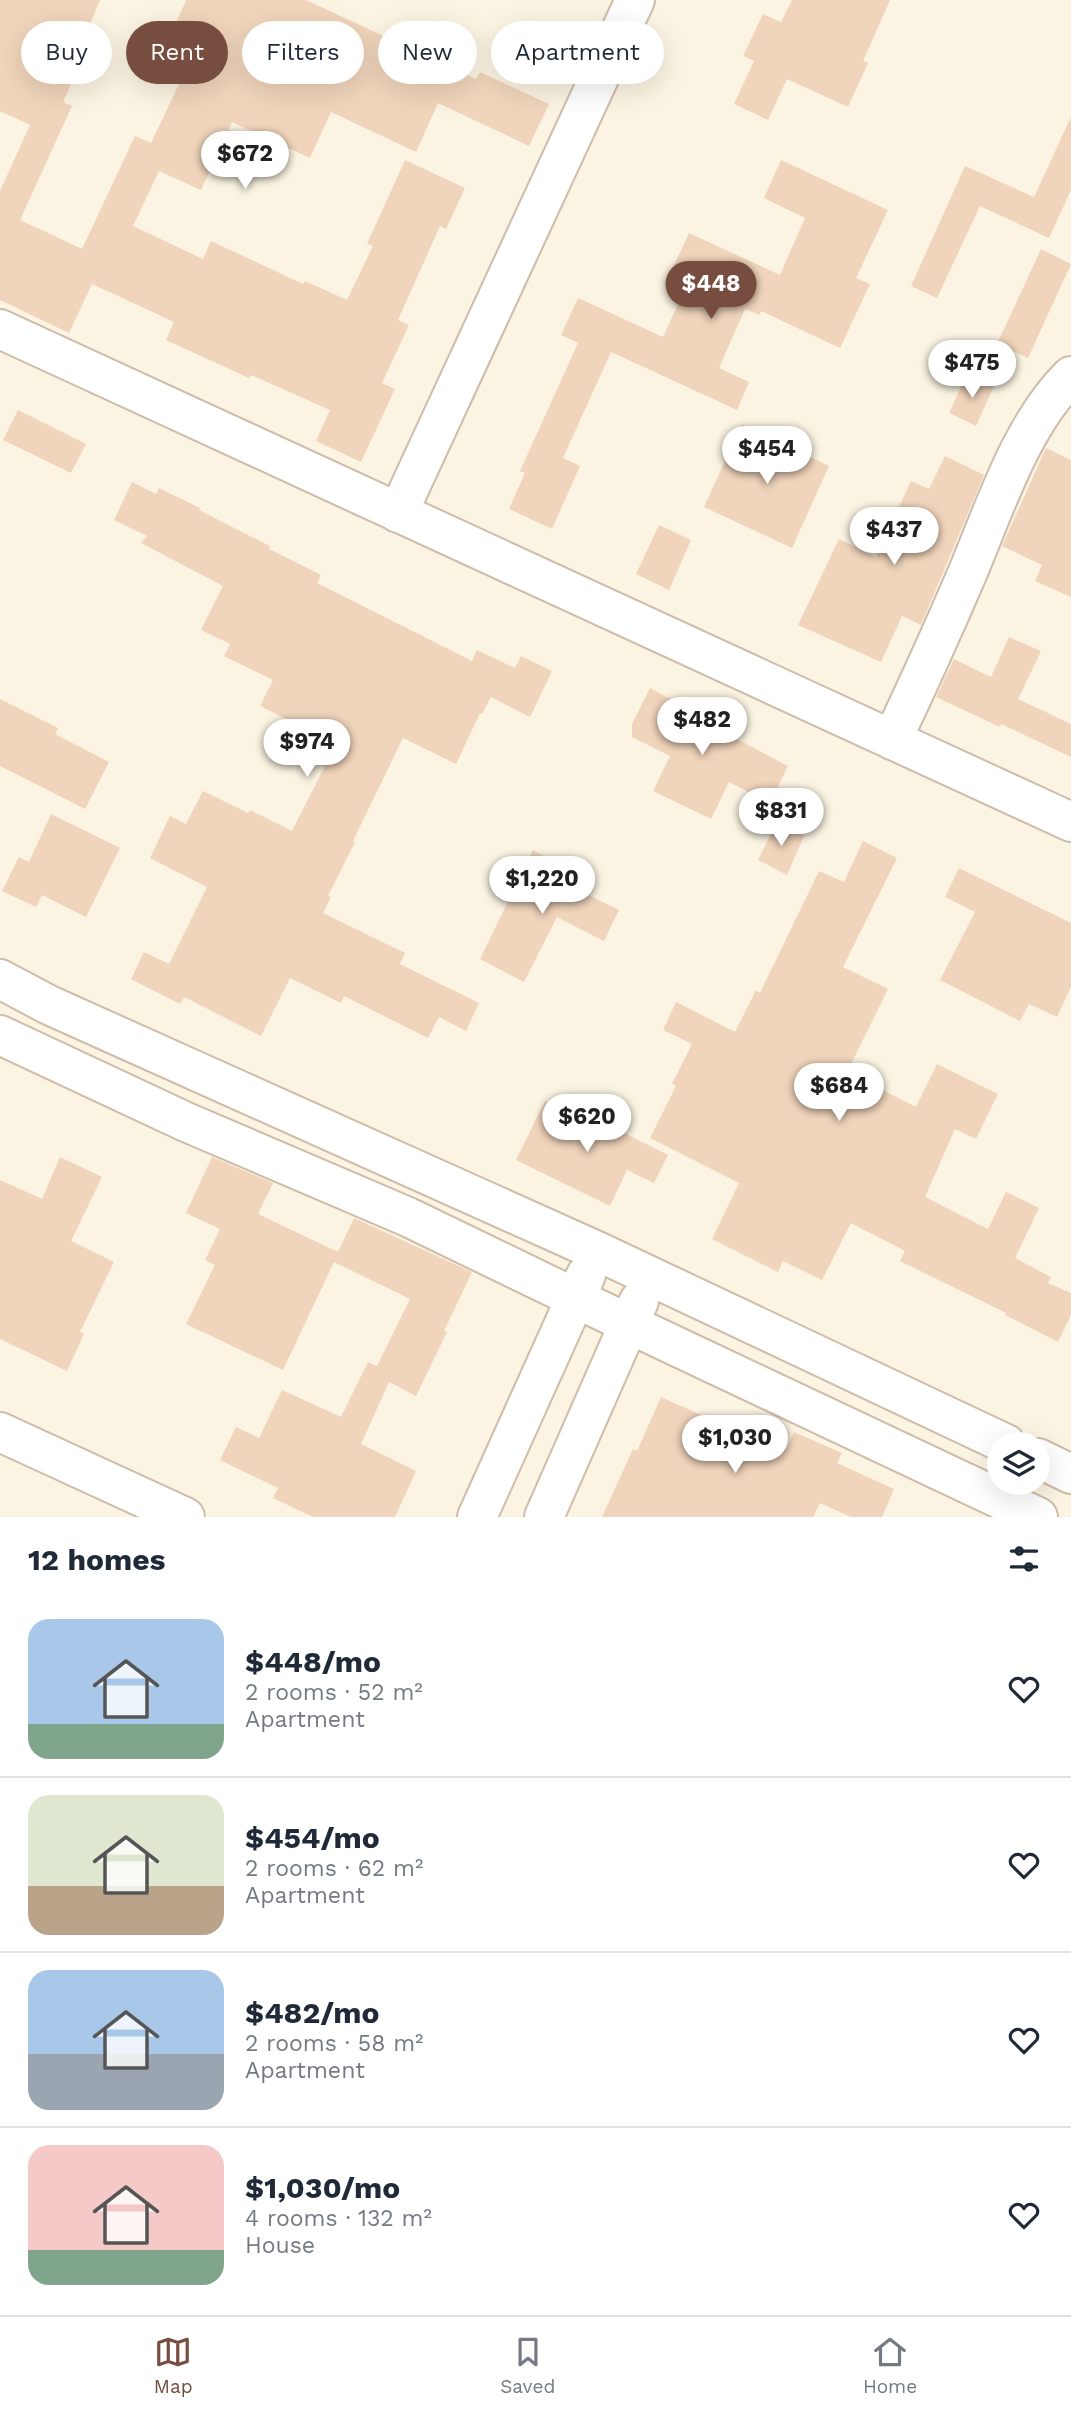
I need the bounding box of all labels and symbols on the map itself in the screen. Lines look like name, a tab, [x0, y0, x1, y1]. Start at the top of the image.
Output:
pin: $672	[204, 132, 286, 191]
pin: $448	[670, 262, 752, 321]
pin: $475	[931, 340, 1013, 400]
pin: $454	[726, 426, 808, 486]
pin: $437	[853, 508, 935, 567]
pin: $482	[661, 698, 743, 757]
pin: $974	[266, 720, 348, 779]
pin: $831	[740, 788, 822, 848]
pin: $1,220	[485, 856, 599, 916]
pin: $684	[798, 1064, 880, 1123]
pin: $620	[546, 1094, 628, 1154]
pin: $1,030	[678, 1416, 792, 1475]

